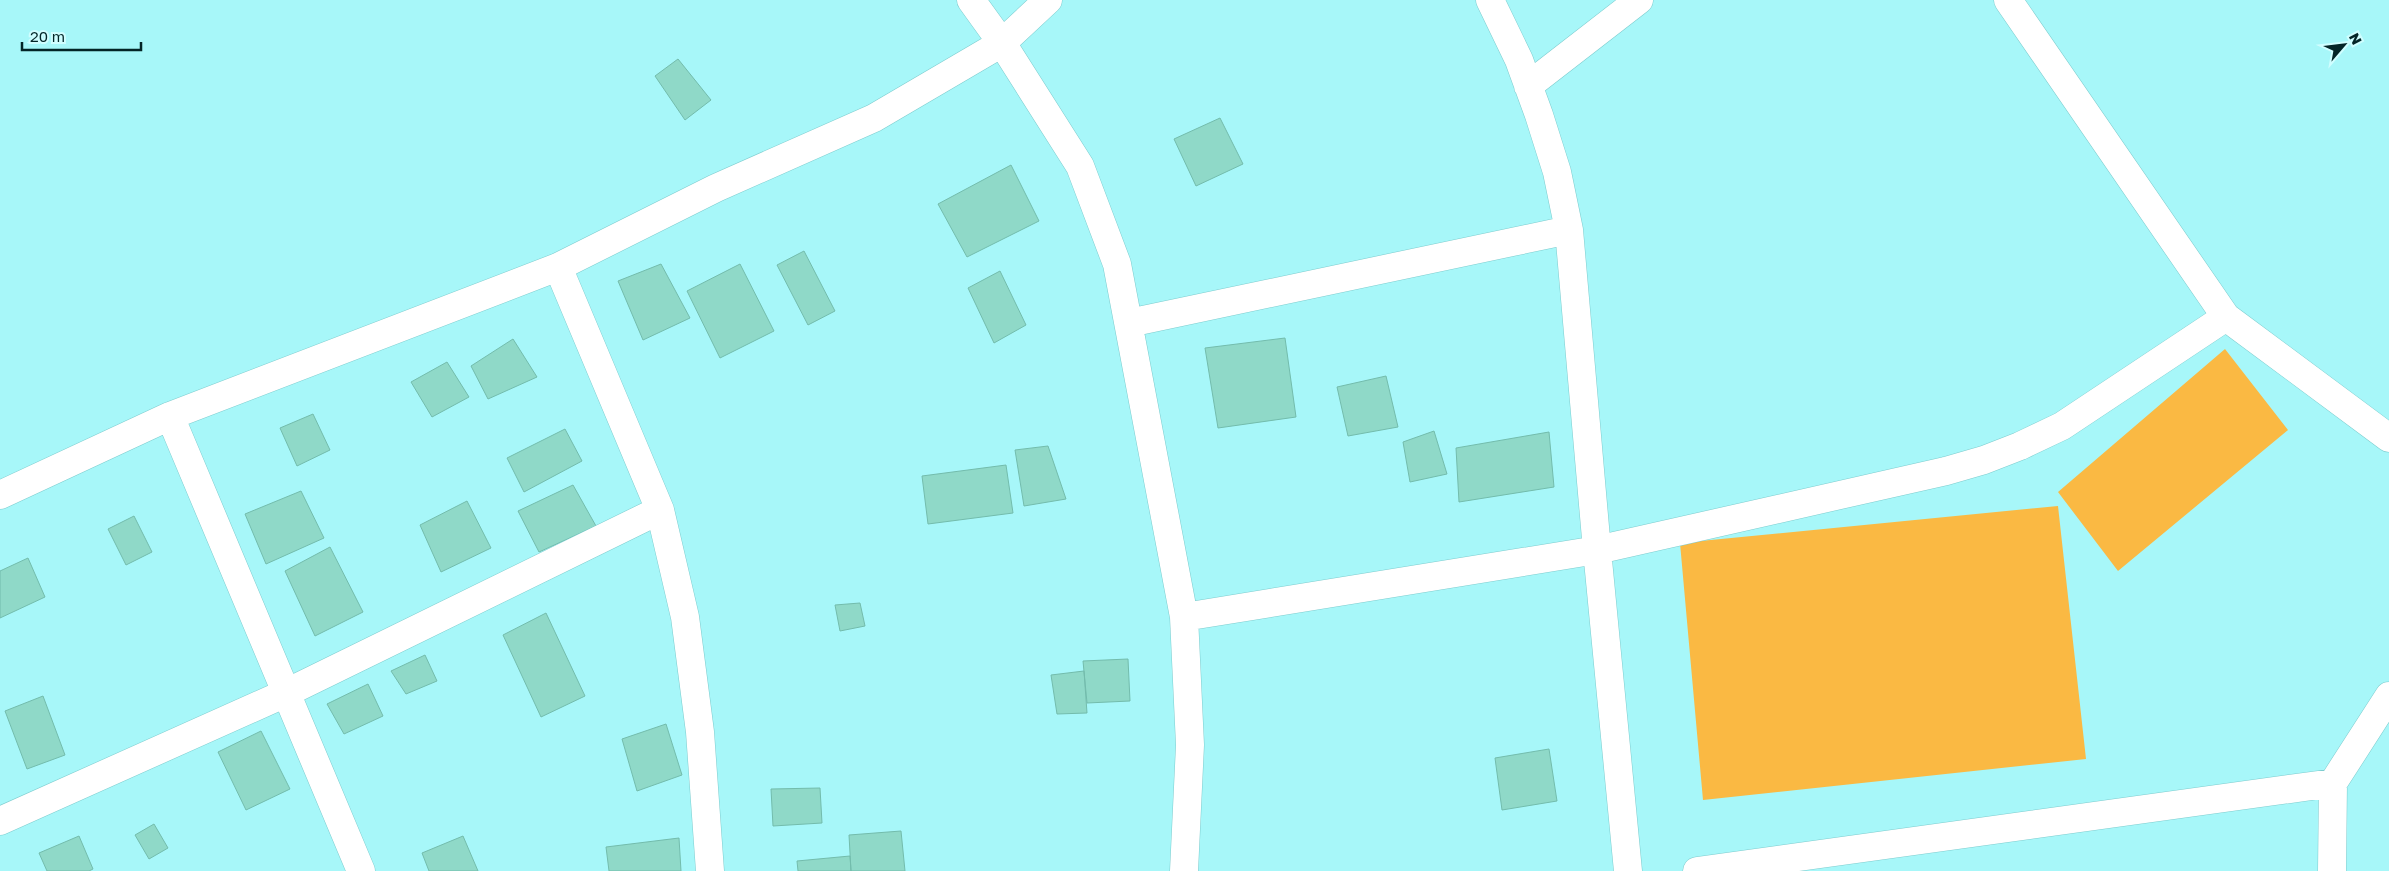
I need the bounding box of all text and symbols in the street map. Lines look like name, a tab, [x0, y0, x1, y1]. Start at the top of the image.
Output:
scale bar	[22, 20, 141, 52]
north arrow	[2319, 20, 2369, 70]
text: 20 m	[30, 27, 65, 45]
text: N	[2346, 30, 2366, 47]

